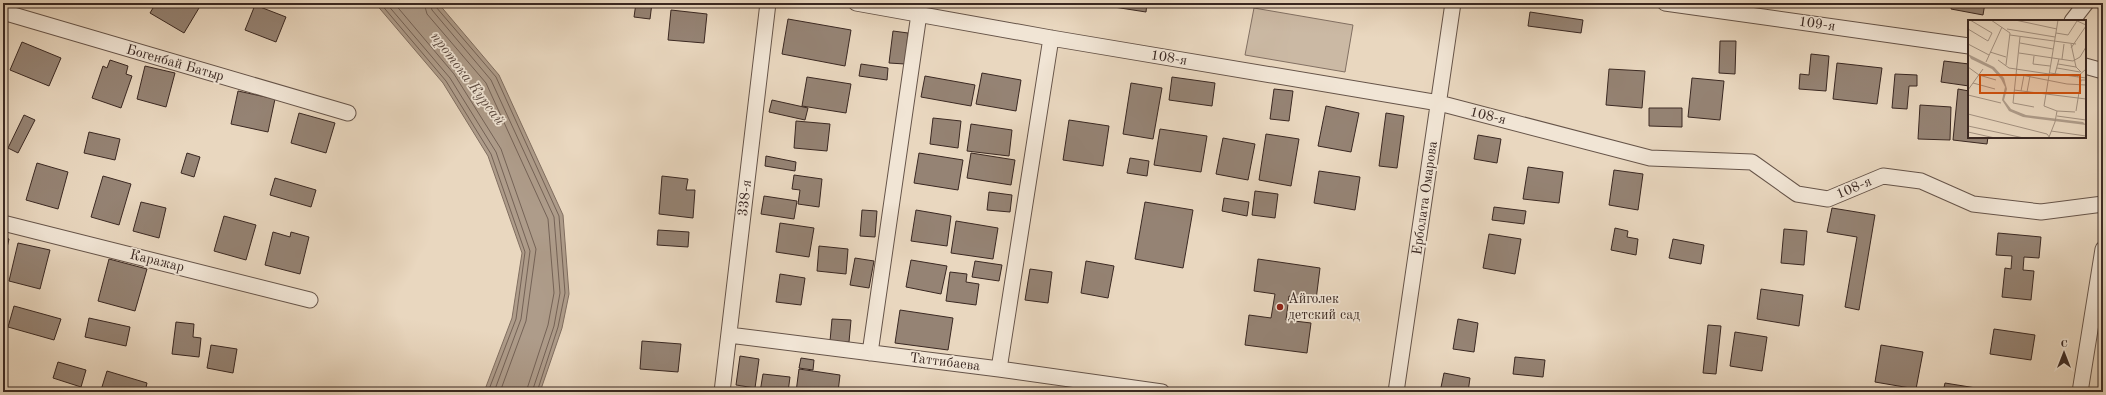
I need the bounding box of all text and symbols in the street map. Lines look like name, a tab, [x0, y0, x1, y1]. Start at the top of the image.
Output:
street label: 109-я	[1798, 15, 1836, 33]
inset map	[1968, 20, 2086, 138]
water label: протока Курсай	[427, 30, 507, 129]
street label: Богенбай Батыр	[125, 42, 225, 84]
street label: 108-я	[1150, 48, 1188, 68]
street label: 108-я	[1468, 105, 1508, 127]
street label: Ерболата Омарова	[1410, 140, 1440, 256]
street label: 108-я	[1834, 174, 1874, 202]
street label: 338-я	[736, 179, 754, 217]
street label: Каражар	[128, 247, 186, 275]
place label: Айголек детский сад	[1288, 292, 1360, 322]
marker: Айголек детский сад	[1275, 302, 1285, 312]
north arrow	[2044, 333, 2084, 373]
text: С	[2060, 339, 2068, 350]
street label: Таттибаева	[909, 351, 981, 373]

